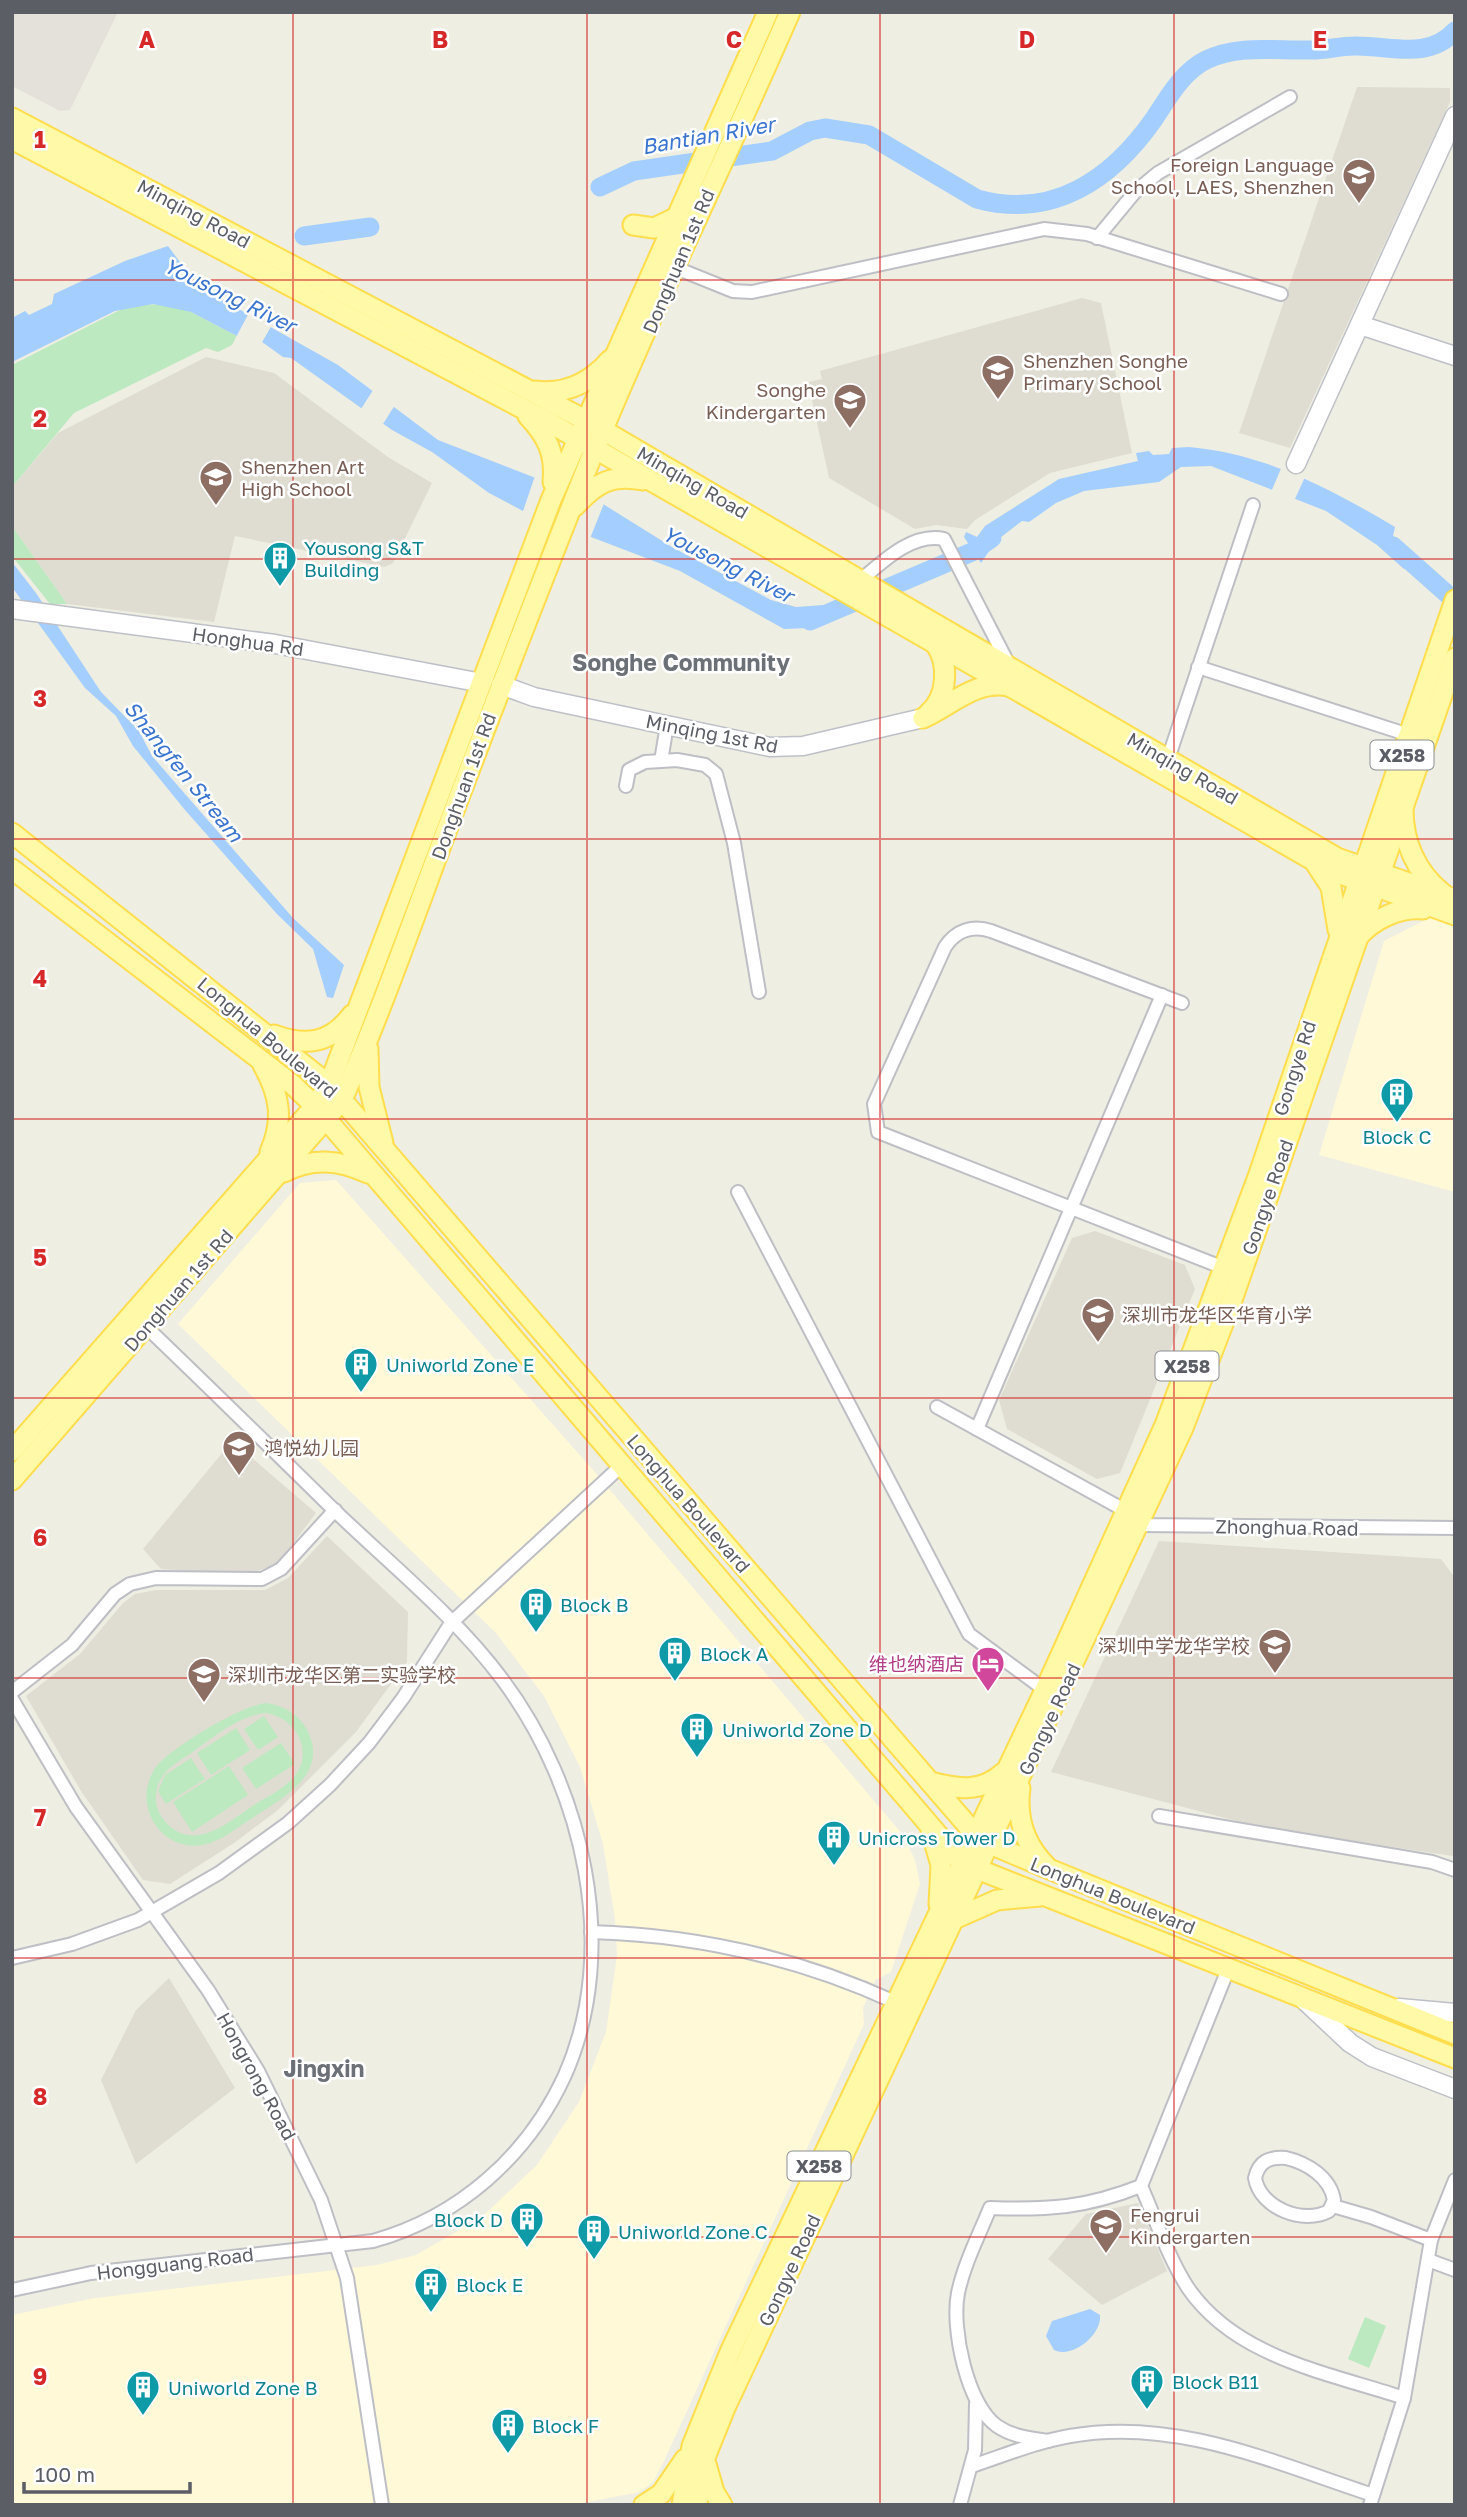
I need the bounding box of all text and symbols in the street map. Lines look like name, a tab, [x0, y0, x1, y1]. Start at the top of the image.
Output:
text: A	[139, 25, 156, 53]
text: B	[432, 25, 448, 53]
text: C	[726, 25, 742, 53]
text: D	[1019, 25, 1035, 53]
text: E	[1313, 25, 1327, 53]
water label: Bantian River	[640, 110, 779, 159]
text: 1	[34, 125, 46, 153]
place label: Foreign Language School, LAES, Shenzhen	[1111, 153, 1334, 198]
school or university icon: Foreign Language School, LAES, Shenzhen	[1340, 156, 1378, 205]
street label: Minqing Road	[134, 174, 254, 252]
street label: Donghuan 1st Rd	[637, 185, 719, 337]
water label: Yousong River	[160, 252, 303, 339]
place label: Shenzhen Songhe Primary School	[1023, 349, 1188, 394]
school or university icon: Shenzhen Songhe Primary School	[979, 352, 1017, 401]
place label: Songhe Kindergarten	[706, 378, 826, 423]
school or university icon: Songhe Kindergarten	[831, 381, 869, 430]
text: 2	[33, 404, 47, 432]
street label: Minqing Road	[633, 441, 753, 523]
place label: Shenzhen Art High School	[241, 455, 365, 500]
school or university icon: Shenzhen Art High School	[197, 458, 235, 507]
water label: Yousong River	[658, 520, 800, 609]
place label: Yousong S&T Building	[304, 536, 424, 581]
building icon: Yousong S&T Building	[261, 539, 299, 588]
street label: Honghua Rd	[191, 622, 305, 660]
district label: Songhe Community	[572, 648, 790, 676]
text: 3	[33, 684, 47, 712]
water label: Shangfen Stream	[119, 695, 250, 848]
street label: Donghuan 1st Rd	[426, 709, 500, 863]
street label: Minqing 1st Rd	[644, 709, 780, 757]
street label: Minqing Road	[1123, 727, 1243, 809]
road number: X258	[1370, 740, 1434, 770]
text: 4	[33, 964, 47, 992]
street label: Longhua Boulevard	[193, 972, 343, 1102]
street label: Gongye Rd	[1268, 1018, 1320, 1118]
building icon: Block C	[1378, 1075, 1416, 1124]
place label: Block C	[1363, 1125, 1431, 1148]
street label: Gongye Road	[1236, 1136, 1298, 1258]
street label: Donghuan 1st Rd	[119, 1224, 237, 1356]
text: 5	[33, 1243, 47, 1271]
school or university icon: 深圳市龙华区华育小学	[1079, 1295, 1117, 1344]
place label: 深圳市龙华区华育小学	[1122, 1303, 1312, 1326]
building icon: Uniworld Zone E	[342, 1345, 380, 1394]
road number: X258	[1156, 1352, 1218, 1380]
place label: Uniworld Zone E	[386, 1353, 534, 1376]
school or university icon: 鸿悦幼儿园	[220, 1428, 258, 1477]
street label: Longhua Boulevard	[623, 1429, 755, 1577]
place label: 鸿悦幼儿园	[264, 1436, 359, 1459]
street label: Zhonghua Road	[1215, 1514, 1359, 1540]
text: 6	[33, 1523, 47, 1551]
building icon: Block B	[517, 1585, 555, 1634]
place label: Block B	[560, 1593, 629, 1616]
school or university icon: 深圳中学龙华学校	[1256, 1626, 1294, 1675]
building icon: Block A	[656, 1634, 694, 1683]
place label: 深圳中学龙华学校	[1098, 1634, 1250, 1657]
place label: Block A	[700, 1642, 769, 1665]
hotel icon: 维也纳酒店	[969, 1644, 1007, 1693]
place label: 维也纳酒店	[869, 1652, 964, 1675]
school or university icon: 深圳市龙华区第二实验学校	[185, 1655, 223, 1704]
street label: Gongye Road	[1013, 1659, 1085, 1779]
place label: 深圳市龙华区第二实验学校	[228, 1663, 456, 1686]
building icon: Uniworld Zone D	[678, 1710, 716, 1759]
place label: Uniworld Zone D	[722, 1718, 872, 1741]
text: 7	[34, 1803, 46, 1831]
building icon: Unicross Tower D	[815, 1818, 853, 1867]
place label: Unicross Tower D	[858, 1826, 1015, 1849]
street label: Longhua Boulevard	[1027, 1851, 1199, 1939]
street label: Hongrong Road	[212, 2008, 302, 2144]
district label: Jingxin	[283, 2054, 365, 2082]
text: 8	[33, 2082, 47, 2110]
road number: X258	[788, 2152, 850, 2180]
building icon: Block D	[508, 2200, 546, 2249]
place label: Fengrui Kindergarten	[1130, 2203, 1250, 2248]
school or university icon: Fengrui Kindergarten	[1087, 2206, 1125, 2255]
place label: Block D	[434, 2208, 503, 2231]
street label: Gongye Road	[753, 2210, 825, 2330]
building icon: Uniworld Zone C	[575, 2212, 613, 2261]
place label: Uniworld Zone C	[618, 2220, 768, 2243]
street label: Hongguang Road	[95, 2242, 255, 2284]
building icon: Block E	[412, 2265, 450, 2314]
place label: Block E	[456, 2273, 523, 2296]
text: 9	[33, 2362, 47, 2390]
building icon: Block B11	[1128, 2362, 1166, 2411]
building icon: Uniworld Zone B	[124, 2368, 162, 2417]
place label: Block B11	[1172, 2370, 1259, 2393]
place label: Uniworld Zone B	[168, 2376, 318, 2399]
building icon: Block F	[489, 2406, 527, 2455]
place label: Block F	[532, 2414, 599, 2437]
scale bar	[24, 2450, 191, 2494]
text: 100 m	[35, 2461, 95, 2487]

